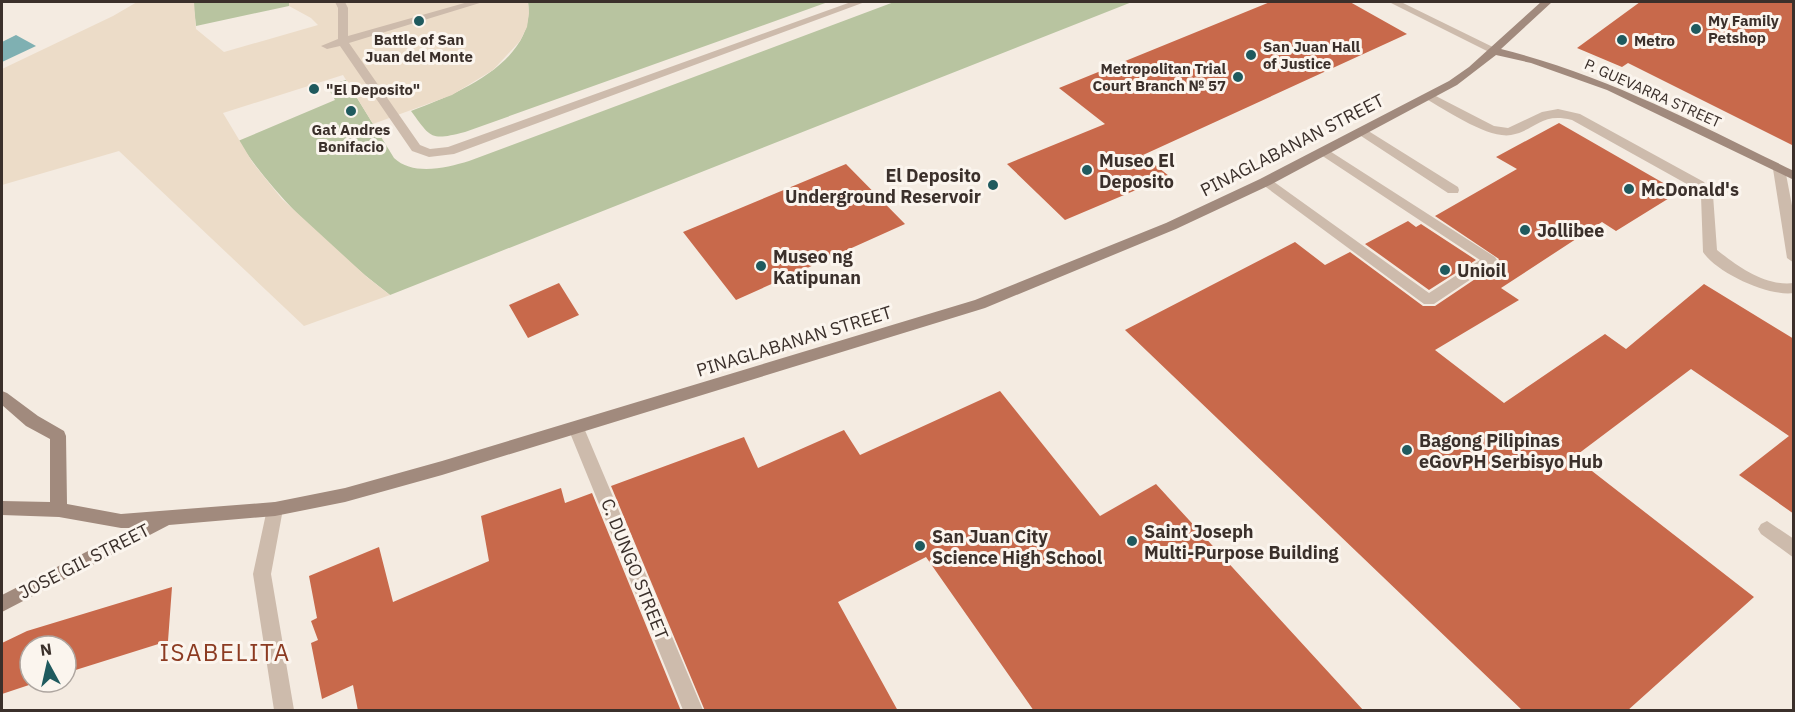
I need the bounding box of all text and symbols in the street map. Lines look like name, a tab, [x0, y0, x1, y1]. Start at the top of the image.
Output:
place label: My Family Petshop	[1708, 11, 1779, 47]
marker: Battle of San Juan del Monte	[412, 14, 426, 28]
marker: My Family Petshop	[1689, 22, 1703, 36]
place label: Battle of San Juan del Monte	[365, 30, 473, 66]
place label: Metro	[1634, 31, 1675, 50]
marker: Metro	[1615, 33, 1629, 47]
place label: San Juan Hall of Justice	[1263, 37, 1361, 73]
marker: San Juan Hall of Justice	[1244, 48, 1258, 62]
street label: P. GUEVARRA STREET	[1582, 54, 1725, 132]
place label: Metropolitan Trial Court Branch № 57	[1092, 59, 1226, 95]
marker: Metropolitan Trial Court Branch № 57	[1231, 70, 1245, 84]
place label: "El Deposito"	[326, 80, 420, 99]
marker: "El Deposito"	[307, 82, 321, 96]
street label: PINAGLABANAN STREET	[1196, 89, 1388, 201]
marker: Gat Andres Bonifacio	[344, 104, 358, 118]
place label: Gat Andres Bonifacio	[312, 120, 391, 156]
place label: Museo El Deposito	[1099, 149, 1175, 193]
marker: Museo El Deposito	[1080, 163, 1094, 177]
place label: El Deposito Underground Reservoir	[785, 164, 981, 208]
marker: El Deposito Underground Reservoir	[986, 178, 1000, 192]
place label: McDonald's	[1641, 178, 1739, 201]
marker: McDonald's	[1622, 182, 1636, 196]
place label: Jollibee	[1537, 219, 1604, 242]
marker: Jollibee	[1518, 223, 1532, 237]
place label: Museo ng Katipunan	[773, 245, 861, 289]
marker: Museo ng Katipunan	[754, 259, 768, 273]
place label: Unioil	[1457, 259, 1507, 282]
marker: Unioil	[1438, 263, 1452, 277]
street label: PINAGLABANAN STREET	[693, 300, 895, 382]
place label: Bagong Pilipinas eGovPH Serbisyo Hub	[1419, 429, 1603, 473]
marker: Bagong Pilipinas eGovPH Serbisyo Hub	[1400, 443, 1414, 457]
street label: C. DUNGO STREET	[596, 495, 674, 643]
street label: JOSE GIL STREET	[15, 518, 153, 604]
place label: Saint Joseph Multi-Purpose Building	[1144, 520, 1339, 564]
place label: San Juan City Science High School	[932, 525, 1103, 569]
marker: Saint Joseph Multi-Purpose Building	[1125, 534, 1139, 548]
marker: San Juan City Science High School	[913, 539, 927, 553]
north arrow	[18, 634, 78, 694]
district label: ISABELITA	[159, 636, 291, 668]
text: N	[39, 638, 53, 660]

